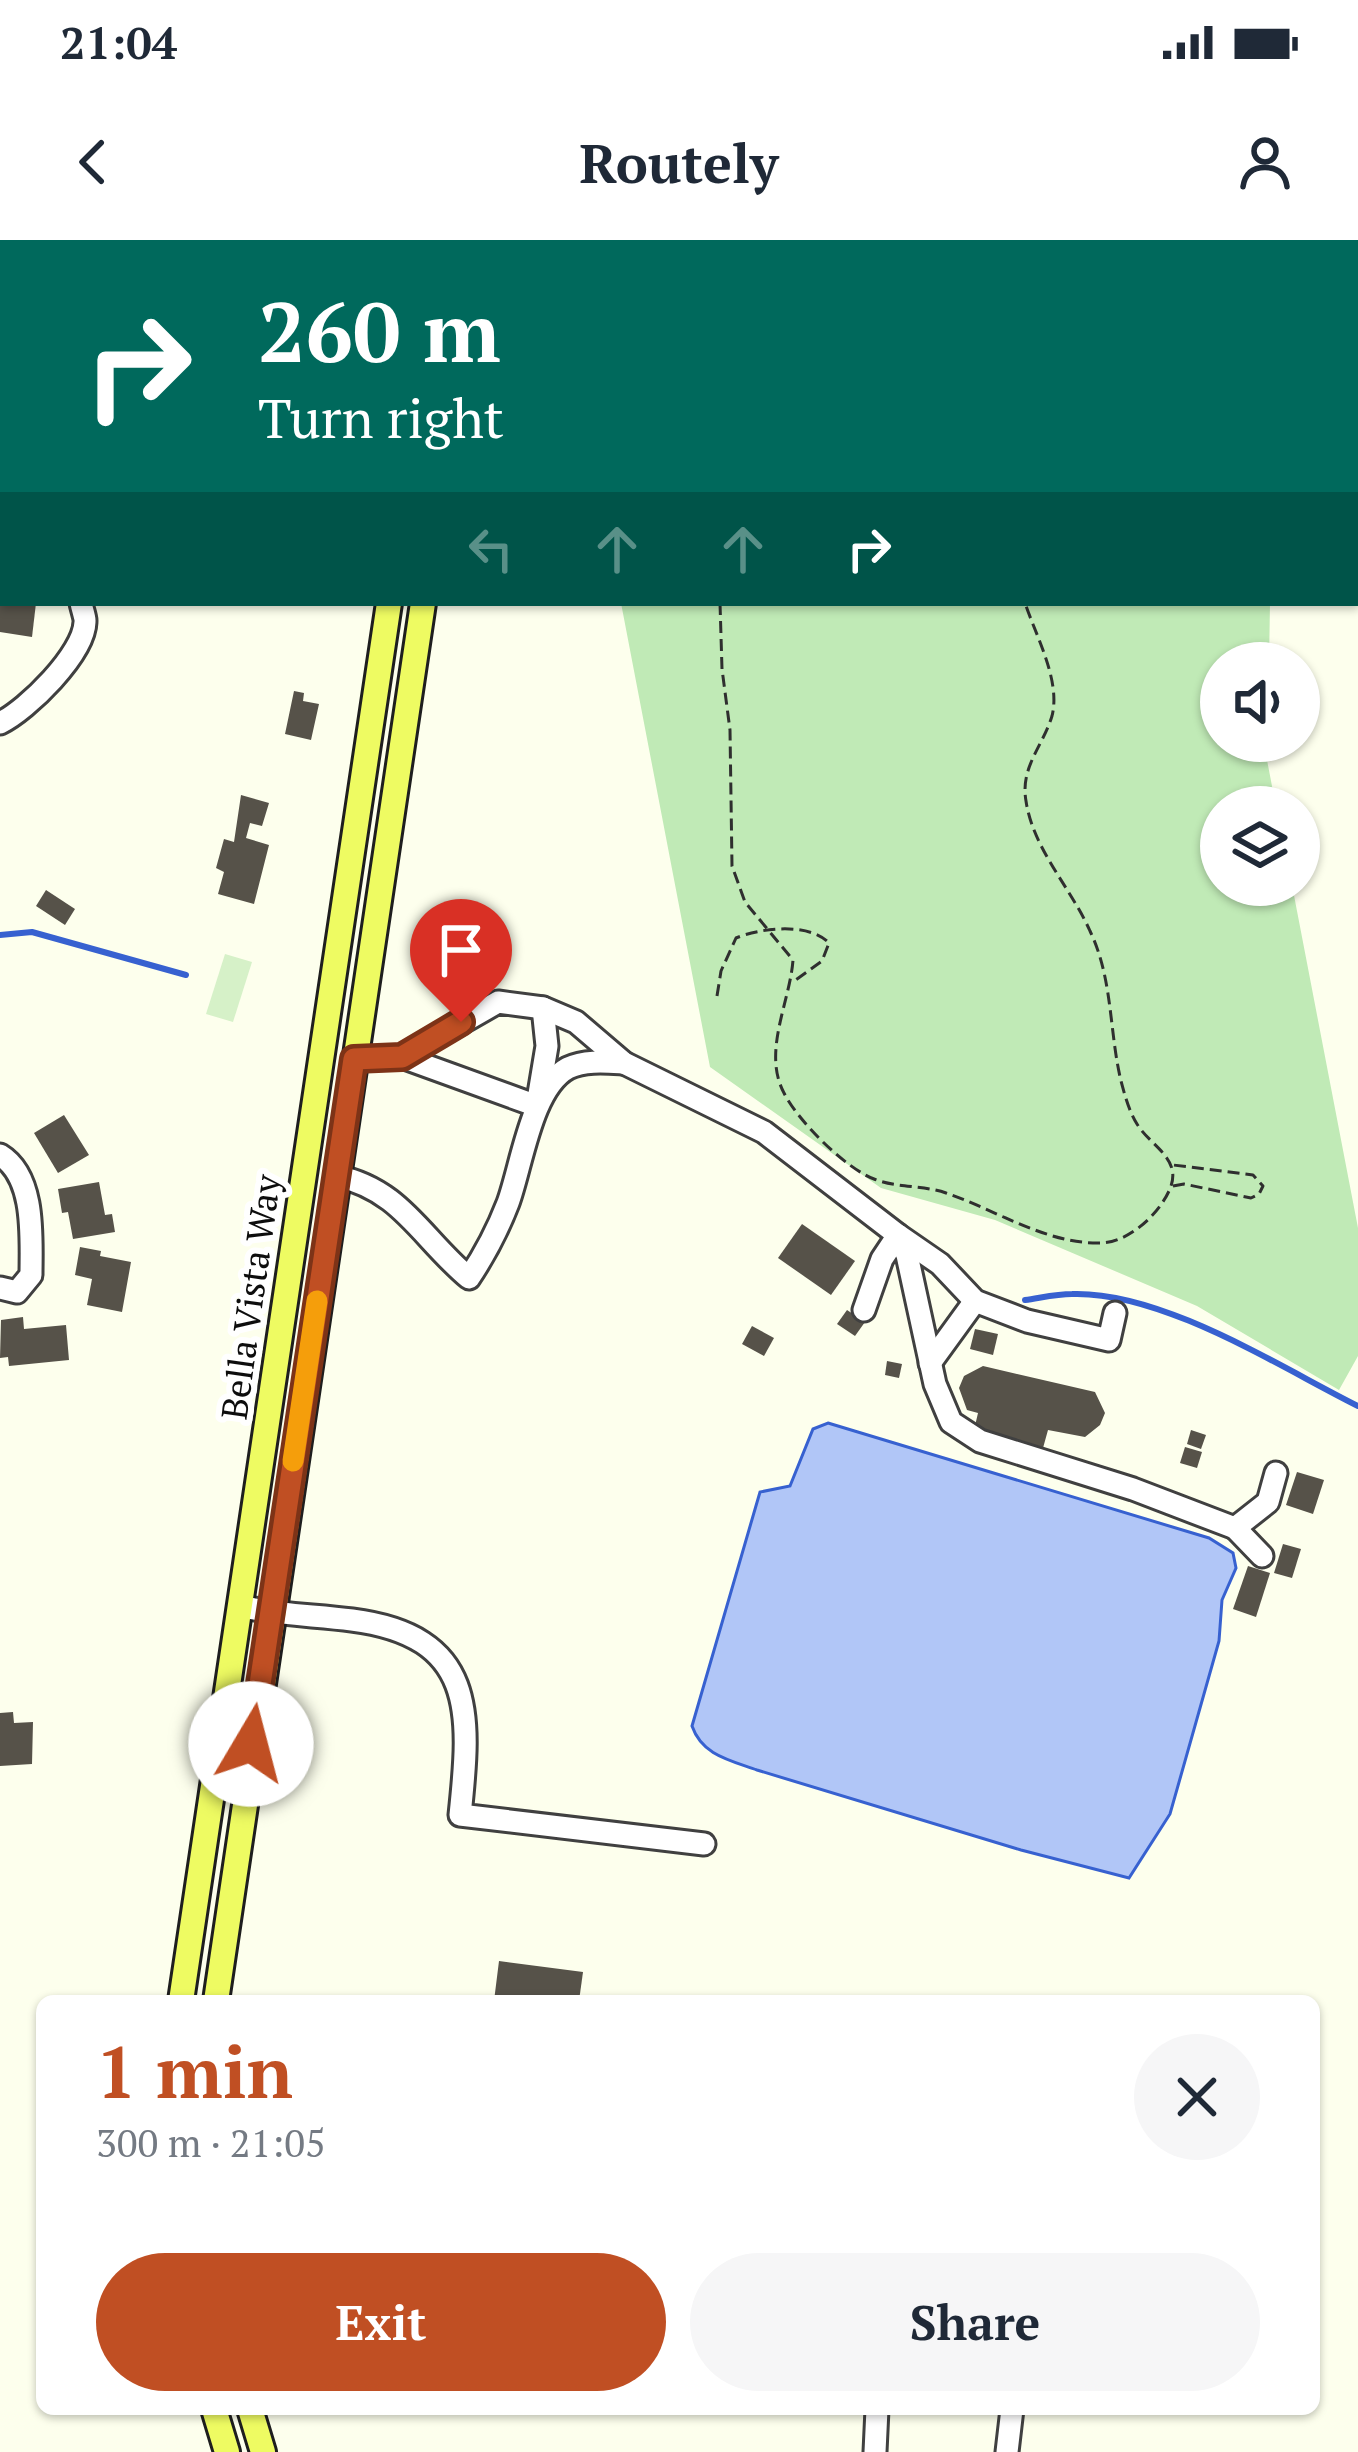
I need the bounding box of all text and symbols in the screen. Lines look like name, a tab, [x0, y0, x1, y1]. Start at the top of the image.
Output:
text: 21:04	[60, 12, 177, 72]
text: Routely	[580, 127, 779, 198]
icon: back	[60, 129, 126, 195]
icon: person	[1232, 129, 1298, 195]
text: 260 m	[258, 275, 501, 386]
icon: right	[60, 288, 216, 444]
text: Turn right	[258, 382, 504, 453]
icon: left	[458, 516, 524, 582]
icon: ahead	[584, 516, 650, 582]
icon: ahead	[710, 516, 776, 582]
icon: right	[836, 516, 902, 582]
map controls	[1200, 642, 1320, 906]
button: sound	[1200, 642, 1320, 762]
button: layers	[1200, 786, 1320, 906]
pin	[410, 899, 512, 1022]
icon: arrive	[428, 917, 494, 983]
street label: Bella Vista Way	[210, 1171, 291, 1422]
position arrow	[188, 1681, 314, 1807]
text: 1 min	[96, 2023, 293, 2119]
button: close	[1134, 2034, 1260, 2160]
text: 300 m · 21:05	[96, 2116, 326, 2168]
button: Exit	[96, 2253, 666, 2391]
button: Share	[690, 2253, 1260, 2391]

